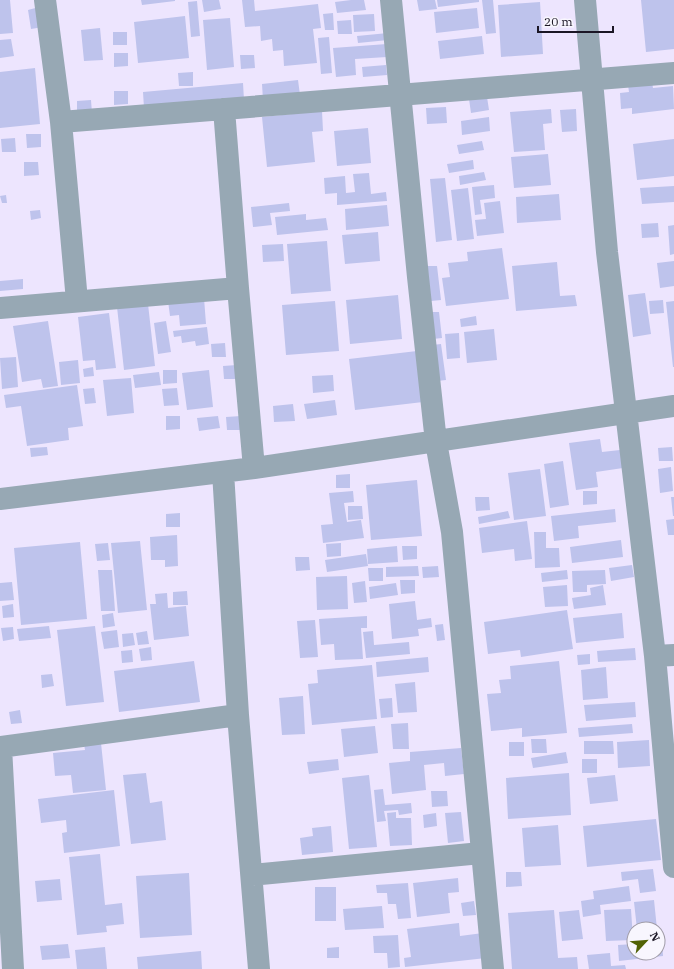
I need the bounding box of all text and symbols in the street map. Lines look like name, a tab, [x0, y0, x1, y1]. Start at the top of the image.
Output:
scale bar	[538, 8, 613, 34]
text: 20 m	[544, 14, 573, 29]
north arrow	[626, 921, 666, 961]
text: N	[647, 930, 663, 944]

